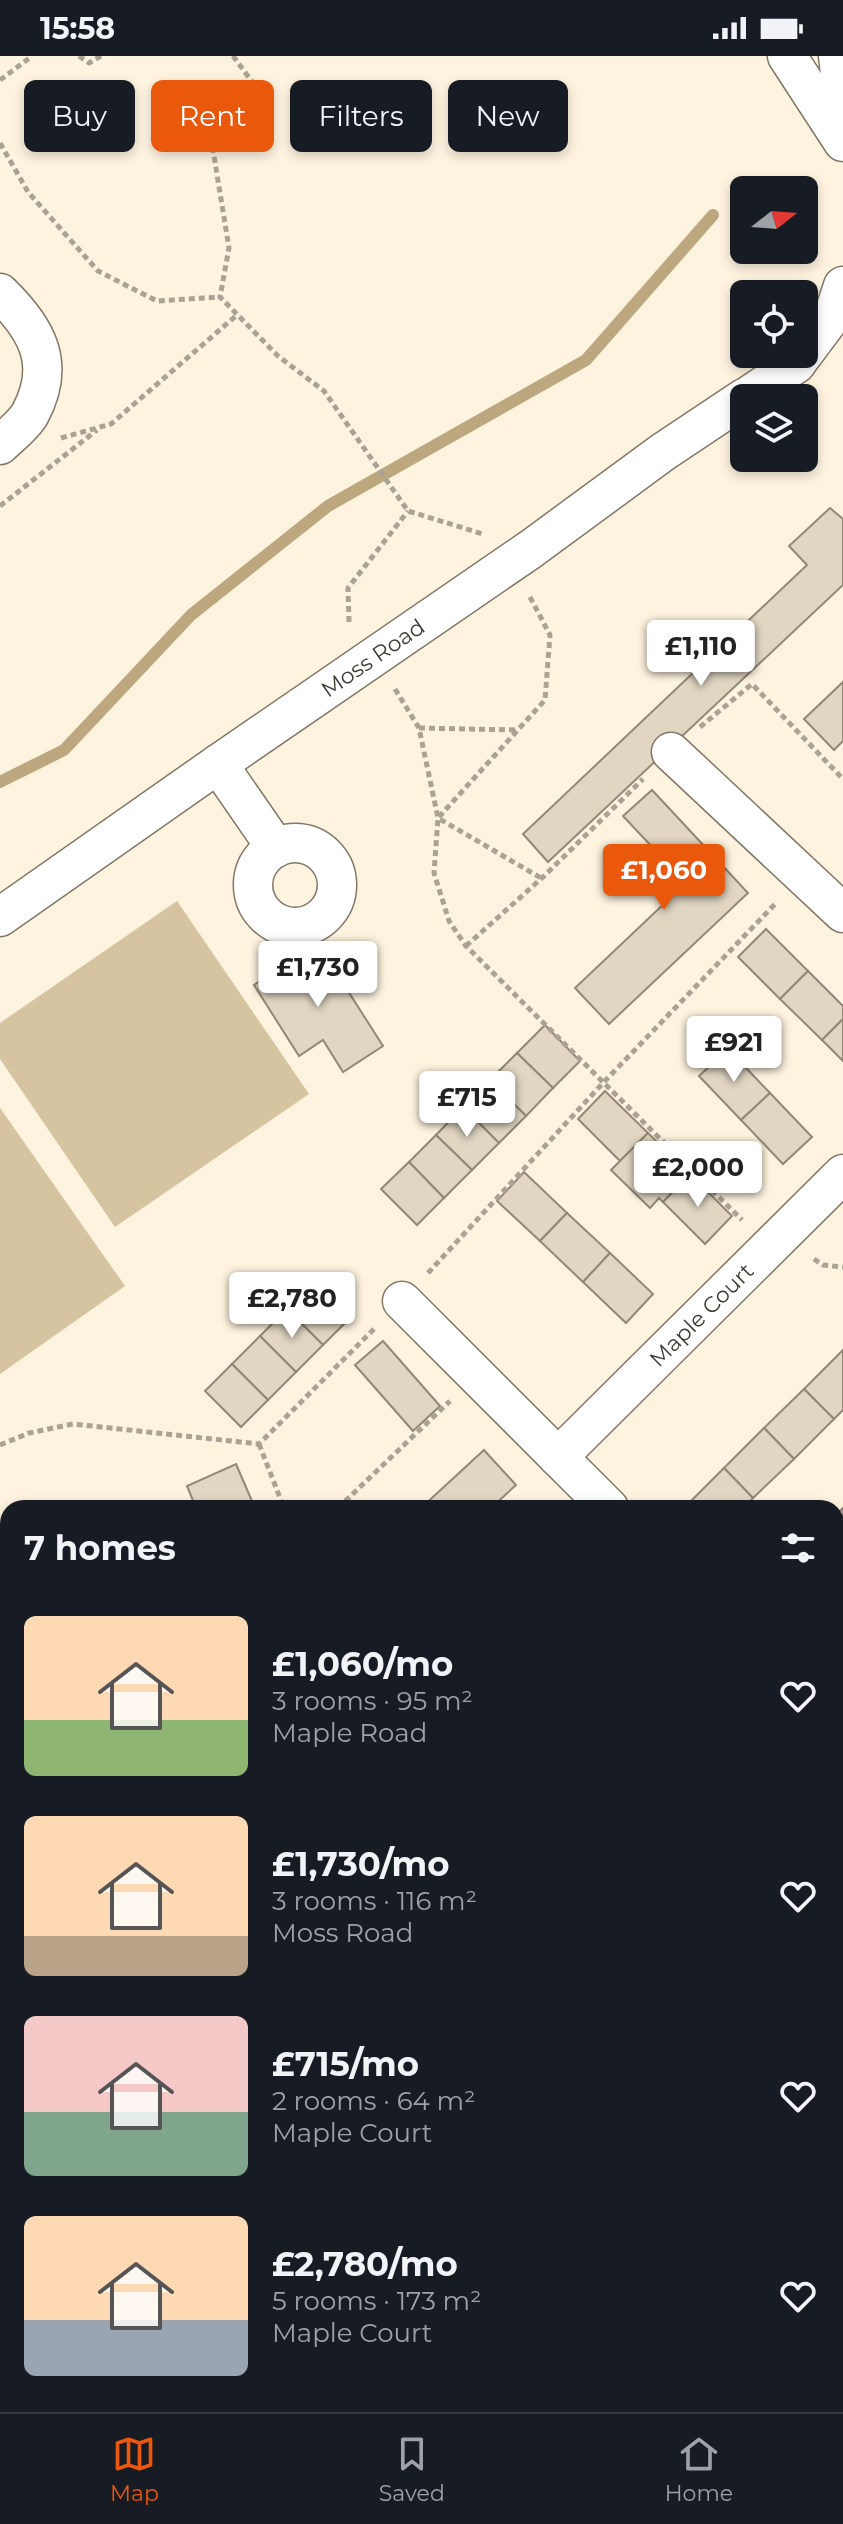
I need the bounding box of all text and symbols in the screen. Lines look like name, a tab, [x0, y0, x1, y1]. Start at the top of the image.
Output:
text: 15:58	[40, 10, 115, 47]
chip: Buy	[24, 80, 135, 152]
chip: Rent	[151, 80, 274, 152]
chip: Filters	[290, 80, 432, 152]
chip: New	[448, 80, 568, 152]
north arrow	[730, 176, 818, 264]
map controls	[730, 176, 818, 472]
button: locate	[730, 280, 818, 368]
button: layers	[730, 384, 818, 472]
street label: Moss Road	[316, 613, 430, 703]
pin: £1,110	[636, 620, 766, 688]
text: £1,110	[665, 630, 737, 662]
pin: £1,060	[599, 844, 729, 912]
text: £1,060	[621, 854, 707, 886]
pin: £1,730	[253, 941, 383, 1009]
text: £1,730	[276, 951, 360, 983]
pin: £921	[687, 1016, 781, 1084]
text: £921	[705, 1026, 763, 1058]
pin: £715	[420, 1071, 514, 1139]
text: £715	[437, 1081, 497, 1113]
pin: £2,000	[633, 1141, 763, 1209]
text: £2,000	[652, 1151, 744, 1183]
street label: Maple Court	[644, 1258, 759, 1372]
pin: £2,780	[227, 1272, 357, 1340]
text: £2,780	[247, 1282, 337, 1314]
icon: filters	[776, 1526, 820, 1570]
text: 7 homes	[24, 1527, 176, 1569]
text: £1,060/mo	[272, 1643, 453, 1685]
icon: home	[88, 1648, 184, 1744]
icon: heart	[776, 1674, 820, 1718]
text: 3 rooms · 95 m²	[272, 1685, 473, 1717]
text: Maple Road	[272, 1717, 427, 1749]
text: £1,730/mo	[272, 1843, 449, 1885]
icon: home	[88, 1848, 184, 1944]
icon: heart	[776, 1874, 820, 1918]
text: 3 rooms · 116 m²	[272, 1885, 477, 1917]
text: Moss Road	[272, 1917, 413, 1949]
text: £715/mo	[272, 2043, 419, 2085]
icon: home	[88, 2048, 184, 2144]
icon: heart	[776, 2074, 820, 2118]
text: 2 rooms · 64 m²	[272, 2085, 475, 2117]
text: Maple Court	[272, 2117, 432, 2149]
text: £2,780/mo	[272, 2243, 458, 2285]
icon: home	[88, 2248, 184, 2344]
icon: heart	[776, 2274, 820, 2318]
text: 5 rooms · 173 m²	[272, 2285, 481, 2317]
text: Maple Court	[272, 2317, 432, 2349]
tab: Map	[110, 2432, 159, 2507]
tab: Saved	[379, 2432, 445, 2507]
tab: Home	[665, 2432, 733, 2507]

